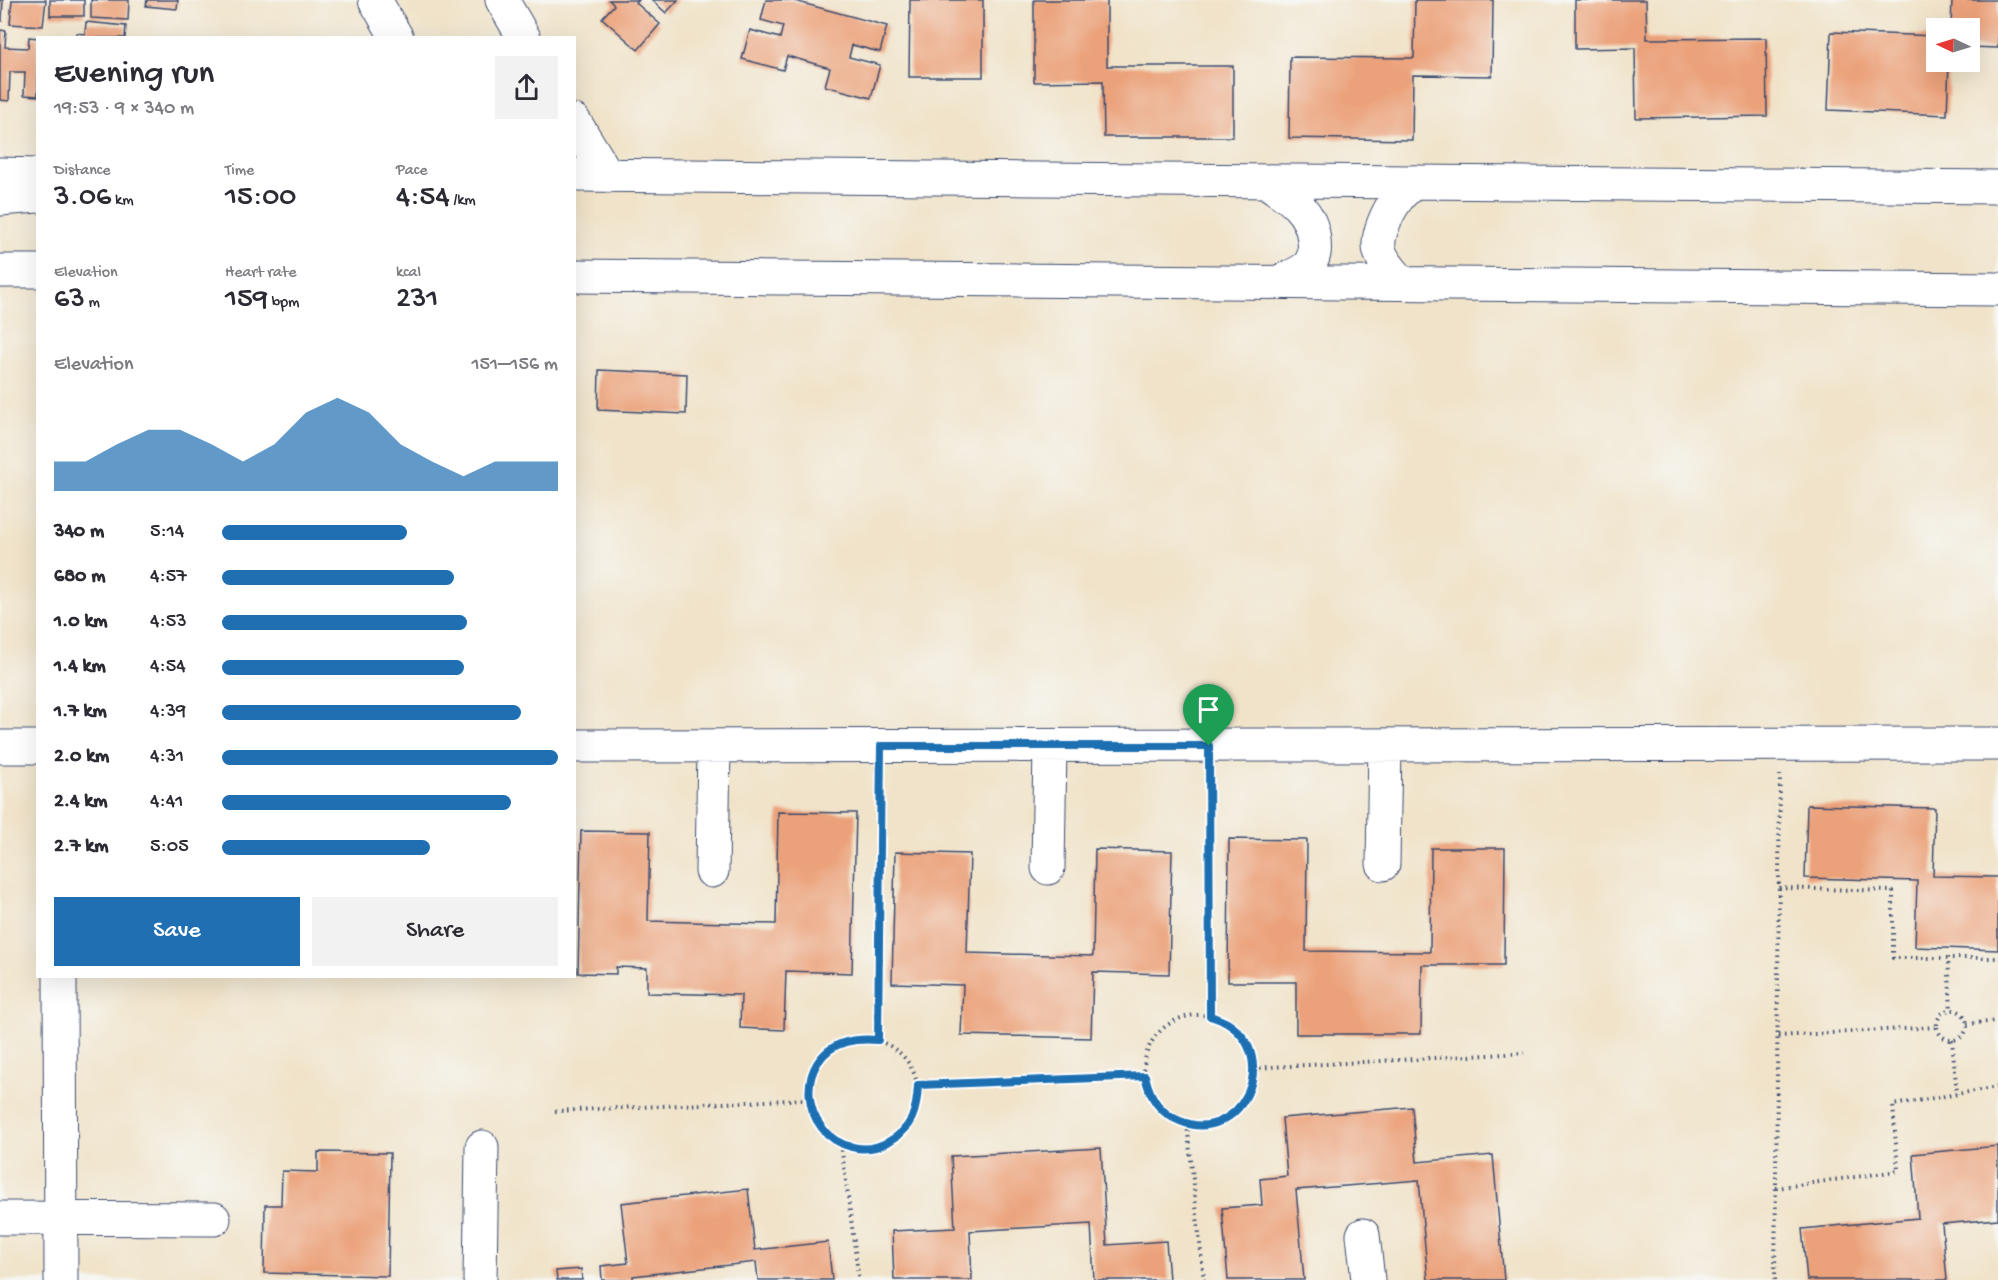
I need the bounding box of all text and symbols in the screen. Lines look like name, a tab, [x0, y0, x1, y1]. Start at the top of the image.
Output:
north arrow	[1926, 18, 1980, 72]
map controls	[1926, 18, 1980, 72]
text: Evening run	[54, 56, 214, 94]
button: share	[495, 56, 558, 119]
text: 19:53 · 9 × 340 m	[54, 98, 194, 121]
text: Distance	[54, 162, 111, 181]
text: Time	[225, 162, 254, 181]
text: Pace	[396, 162, 427, 181]
text: 3.06	[54, 181, 111, 216]
text: 15:00	[225, 181, 296, 216]
text: 4:54	[396, 181, 450, 216]
text: km	[111, 192, 134, 211]
text: /km	[450, 192, 476, 211]
text: Elevation	[54, 264, 118, 283]
text: Heart rate	[225, 264, 297, 283]
text: kcal	[396, 264, 421, 283]
text: 63	[54, 283, 85, 318]
text: 159	[225, 283, 268, 318]
text: 231	[396, 283, 438, 318]
text: m	[85, 294, 100, 313]
text: bpm	[268, 294, 299, 313]
text: Elevation	[54, 354, 134, 377]
text: 151–156 m	[471, 354, 558, 377]
text: 340 m	[54, 521, 104, 544]
text: 5:14	[150, 521, 184, 544]
text: 680 m	[54, 566, 105, 589]
text: 4:57	[150, 566, 187, 589]
text: 1.0 km	[54, 611, 108, 634]
text: 4:53	[150, 611, 187, 634]
text: 1.4 km	[54, 656, 106, 679]
text: 4:54	[150, 656, 186, 679]
pin	[1183, 684, 1234, 746]
icon: arrive	[1192, 693, 1225, 726]
text: 1.7 km	[54, 701, 107, 724]
text: 4:39	[150, 701, 186, 724]
text: 2.0 km	[54, 746, 109, 769]
text: 4:31	[150, 746, 184, 769]
text: 2.4 km	[54, 791, 107, 814]
text: 4:41	[150, 791, 183, 814]
text: 2.7 km	[54, 836, 108, 859]
text: 5:05	[150, 836, 189, 859]
button: Save	[54, 897, 300, 966]
button: Share	[312, 897, 558, 966]

